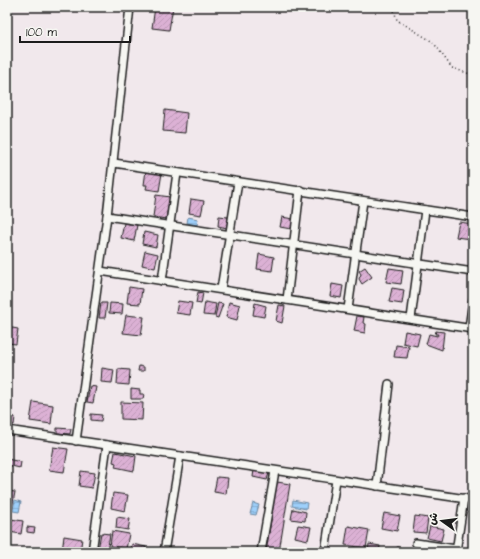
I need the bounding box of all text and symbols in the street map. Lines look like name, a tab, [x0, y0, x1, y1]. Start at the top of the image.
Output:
scale bar	[20, 18, 130, 44]
text: 100 m	[26, 24, 57, 41]
north arrow	[422, 501, 462, 541]
text: ش	[424, 511, 442, 526]

